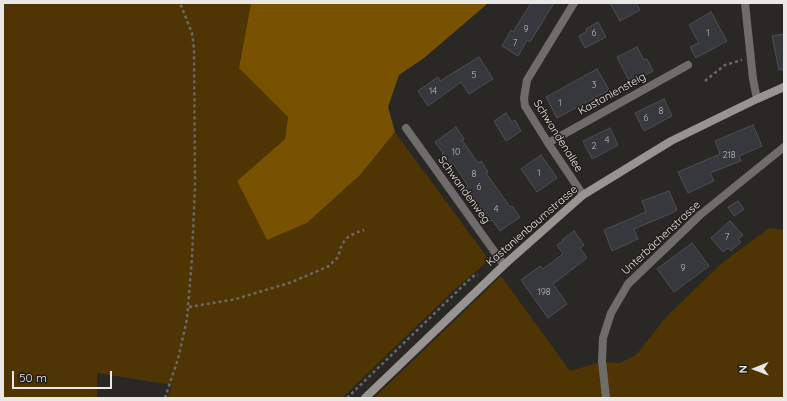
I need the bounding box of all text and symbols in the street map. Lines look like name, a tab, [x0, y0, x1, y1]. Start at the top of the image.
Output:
house number: 9	[523, 24, 529, 34]
house number: 6	[592, 28, 596, 38]
house number: 1	[706, 28, 710, 38]
house number: 7	[513, 38, 517, 48]
house number: 5	[472, 70, 476, 80]
street label: Kastaniensteig	[576, 70, 648, 118]
house number: 3	[592, 80, 596, 90]
house number: 14	[429, 86, 437, 96]
street label: Schwandenallee	[530, 97, 586, 175]
house number: 1	[558, 98, 562, 108]
house number: 8	[659, 106, 663, 116]
house number: 6	[644, 113, 648, 123]
house number: 4	[605, 135, 609, 145]
house number: 2	[592, 141, 596, 151]
house number: 10	[452, 147, 460, 157]
house number: 218	[722, 150, 736, 160]
street label: Schwandenweg	[435, 154, 493, 226]
house number: 1	[537, 168, 541, 178]
house number: 8	[472, 169, 476, 179]
house number: 6	[477, 182, 481, 192]
street label: Kastanienbaumstrasse	[484, 183, 580, 269]
street label: Unterbächenstrasse	[619, 198, 703, 278]
house number: 4	[494, 204, 498, 214]
house number: 7	[725, 232, 729, 242]
house number: 9	[680, 263, 686, 273]
house number: 198	[537, 287, 551, 297]
north arrow	[735, 349, 775, 389]
scale bar	[14, 363, 114, 389]
text: N	[736, 365, 750, 373]
text: 50 m	[19, 370, 47, 385]

